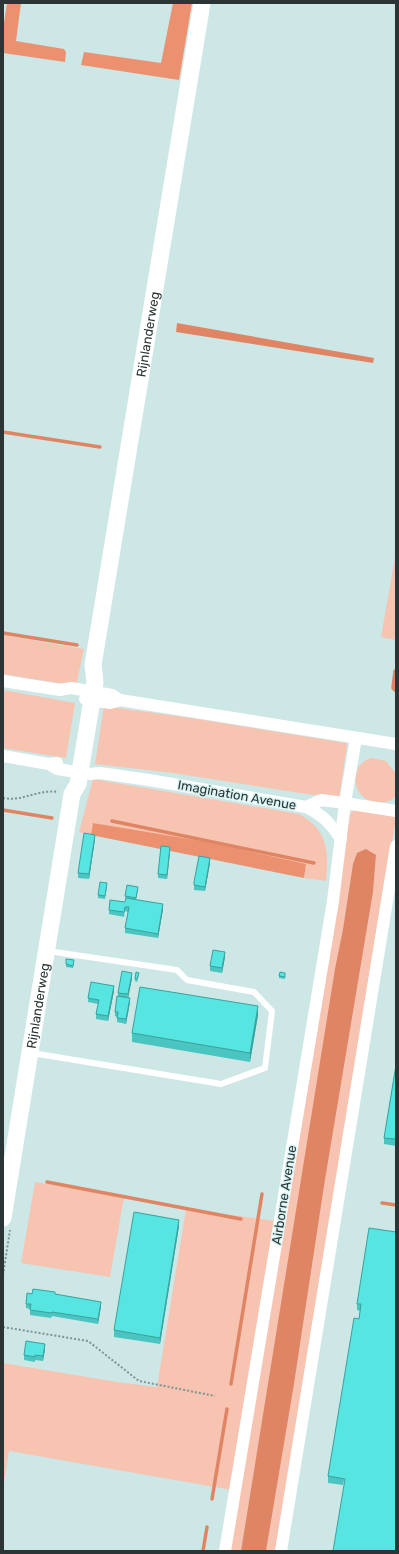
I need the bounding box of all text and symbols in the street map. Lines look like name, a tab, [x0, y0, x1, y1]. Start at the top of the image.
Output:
street label: Rijnlanderweg	[133, 290, 163, 378]
street label: Imagination Avenue	[176, 777, 297, 814]
street label: Rijnlanderweg	[23, 962, 53, 1050]
street label: Airborne Avenue	[269, 1144, 299, 1246]

